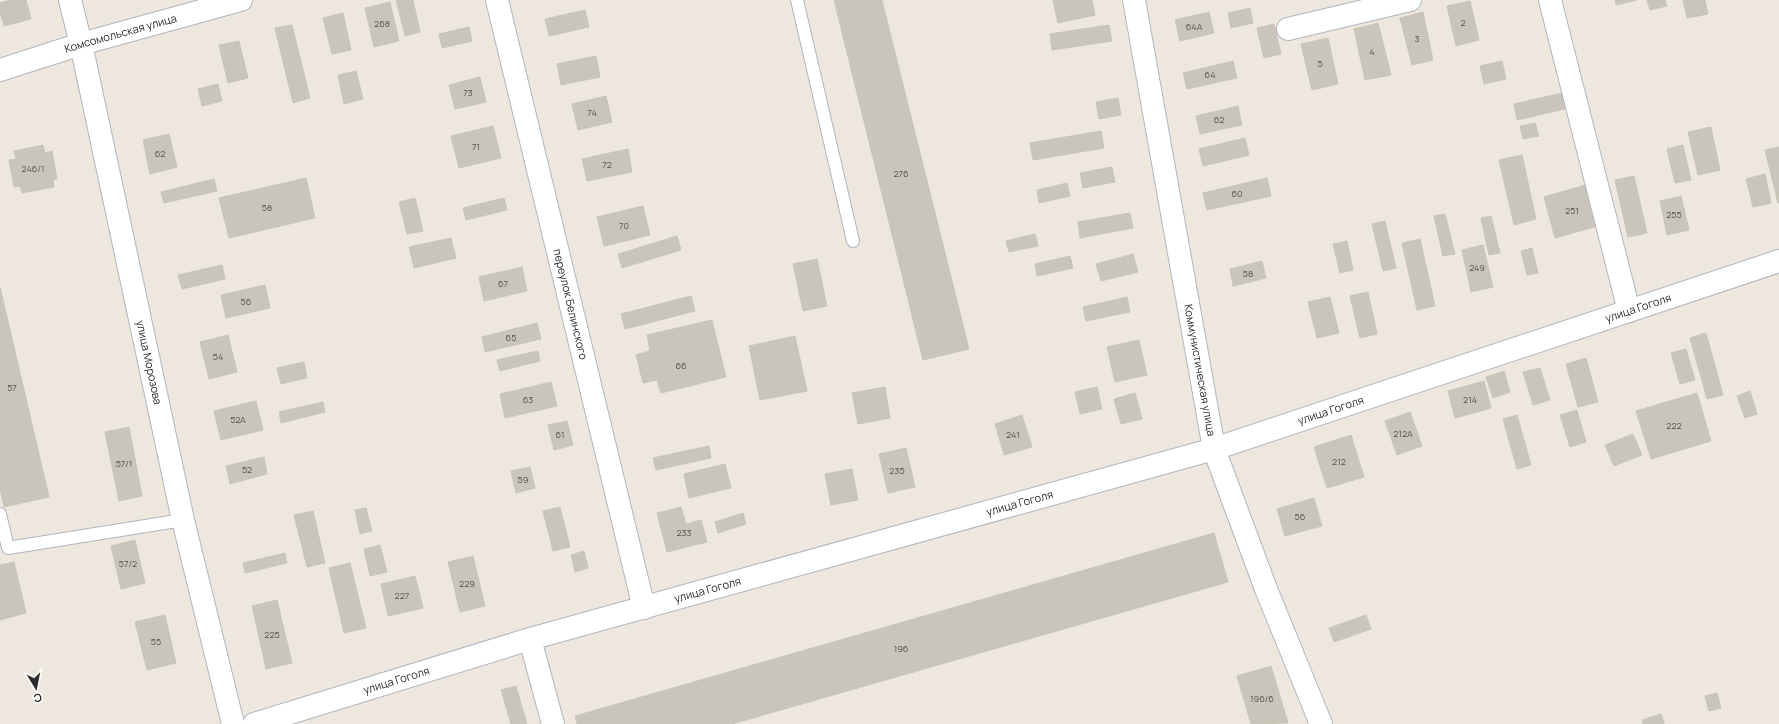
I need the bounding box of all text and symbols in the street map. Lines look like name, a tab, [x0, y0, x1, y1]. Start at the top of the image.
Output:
street label: Комсомольская улица	[62, 10, 178, 56]
house number: 2	[1460, 16, 1466, 29]
house number: 268	[374, 17, 390, 30]
house number: 64А	[1186, 20, 1203, 33]
house number: 3	[1415, 32, 1420, 45]
house number: 4	[1369, 45, 1375, 58]
house number: 5	[1317, 57, 1323, 70]
house number: 64	[1205, 68, 1215, 81]
house number: 73	[463, 86, 473, 99]
house number: 74	[587, 106, 597, 119]
house number: 62	[1214, 113, 1224, 126]
house number: 71	[472, 140, 480, 153]
house number: 62	[155, 147, 165, 160]
house number: 72	[602, 158, 612, 171]
house number: 246/1	[22, 162, 44, 175]
house number: 276	[893, 167, 909, 180]
house number: 60	[1231, 187, 1243, 200]
house number: 58	[262, 201, 272, 214]
house number: 251	[1565, 204, 1579, 217]
house number: 255	[1666, 208, 1682, 221]
house number: 70	[619, 219, 629, 232]
street label: переулок Белинского	[550, 247, 592, 361]
house number: 249	[1469, 261, 1485, 274]
house number: 58	[1243, 267, 1253, 280]
house number: 67	[498, 277, 509, 290]
street label: улица Гоголя	[1603, 289, 1673, 325]
house number: 56	[241, 295, 252, 308]
street label: Коммунистическая улица	[1181, 303, 1220, 437]
street label: улица Морозова	[133, 319, 166, 406]
house number: 65	[506, 331, 516, 344]
house number: 54	[213, 350, 223, 363]
house number: 66	[675, 359, 687, 372]
house number: 57	[7, 381, 17, 394]
street label: улица Гоголя	[1296, 392, 1366, 428]
house number: 63	[523, 393, 533, 406]
house number: 214	[1463, 393, 1477, 406]
house number: 52А	[230, 413, 246, 426]
house number: 222	[1666, 419, 1682, 432]
house number: 212А	[1393, 427, 1413, 440]
house number: 61	[556, 428, 564, 441]
house number: 241	[1006, 428, 1020, 441]
house number: 212	[1332, 455, 1346, 468]
house number: 57/1	[116, 457, 132, 470]
house number: 52	[242, 463, 252, 476]
house number: 235	[889, 464, 905, 477]
house number: 59	[518, 473, 528, 486]
street label: улица Гоголя	[984, 486, 1055, 519]
house number: 56	[1295, 510, 1306, 523]
house number: 233	[676, 526, 692, 539]
house number: 57/2	[119, 557, 137, 570]
street label: улица Гоголя	[672, 573, 742, 606]
house number: 229	[459, 577, 475, 590]
house number: 227	[395, 589, 410, 602]
house number: 225	[264, 628, 280, 641]
house number: 55	[151, 635, 161, 648]
house number: 196	[894, 642, 909, 655]
street label: улица Гоголя	[361, 662, 431, 697]
north arrow	[16, 668, 56, 708]
text: С	[33, 690, 43, 706]
house number: 196/6	[1250, 692, 1274, 705]

